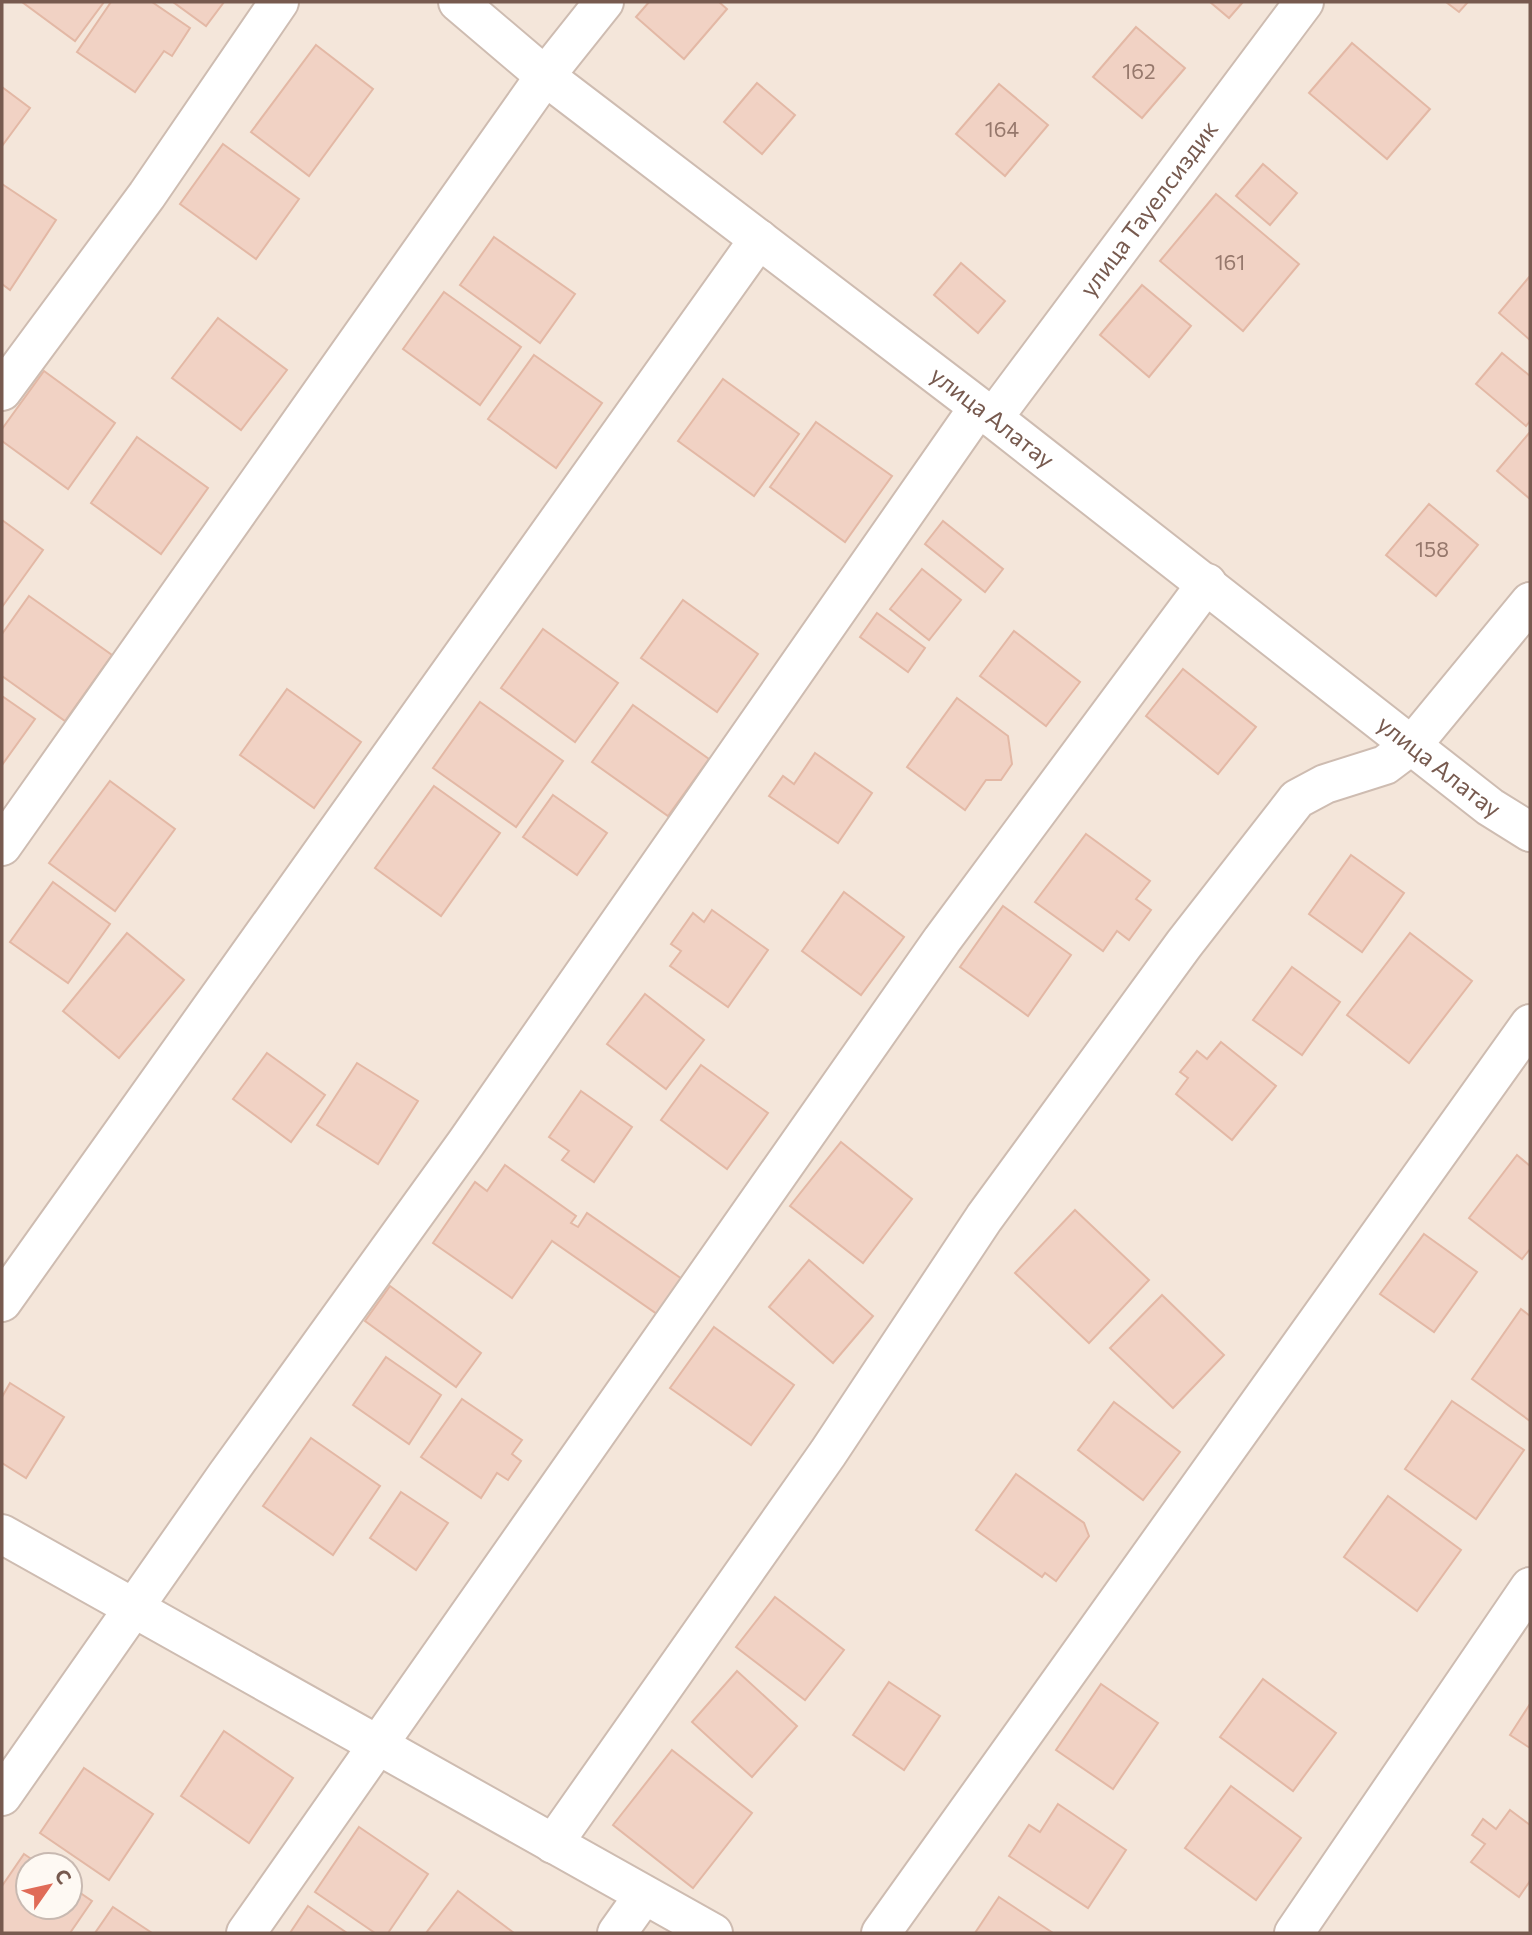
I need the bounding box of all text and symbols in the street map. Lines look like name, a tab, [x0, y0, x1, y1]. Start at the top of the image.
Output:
house number: 162	[1122, 58, 1156, 83]
street label: улица Тауелсиздик	[1073, 114, 1223, 302]
house number: 164	[985, 116, 1020, 141]
house number: 161	[1215, 249, 1245, 274]
street label: улица Алатау	[925, 360, 1061, 474]
house number: 158	[1415, 536, 1449, 561]
street label: улица Алатау	[1372, 708, 1507, 823]
north arrow	[14, 1851, 84, 1921]
text: С	[50, 1864, 77, 1888]

